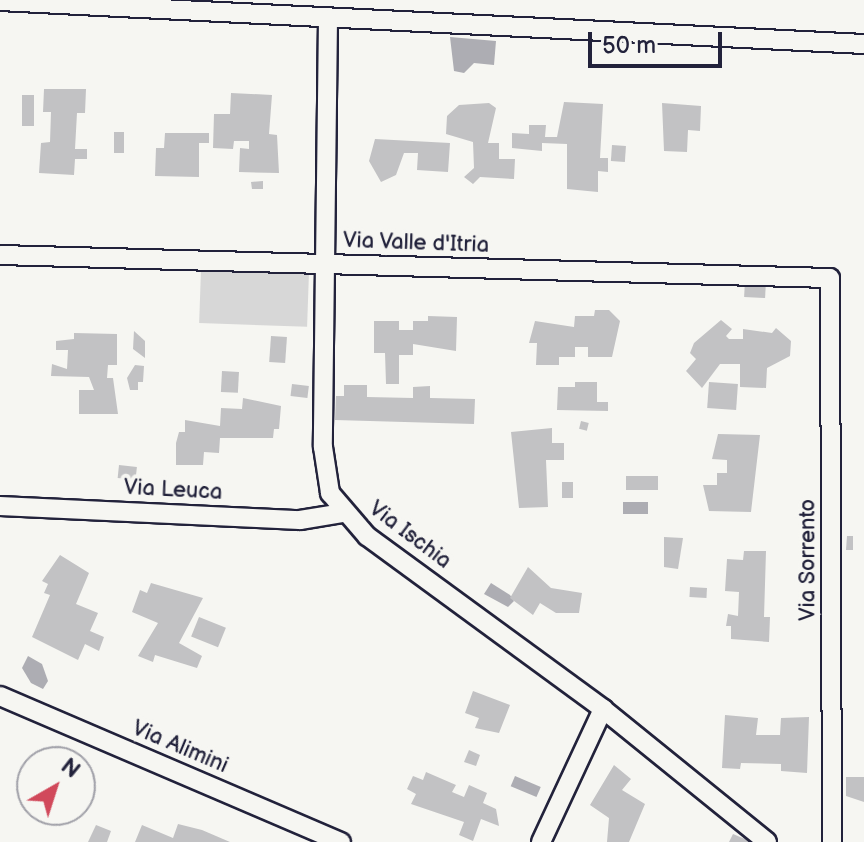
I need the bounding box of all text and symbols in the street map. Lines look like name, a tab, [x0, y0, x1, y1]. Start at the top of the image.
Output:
scale bar	[592, 16, 726, 66]
text: 50 m	[602, 31, 656, 60]
street label: Via Valle d'Itria	[342, 227, 490, 259]
street label: Via Leuca	[123, 474, 223, 506]
street label: Via Ischia	[364, 495, 456, 575]
street label: Via Sorrento	[795, 499, 821, 621]
street label: Via Alimini	[128, 715, 232, 779]
north arrow	[16, 746, 96, 826]
text: N	[55, 753, 85, 784]

